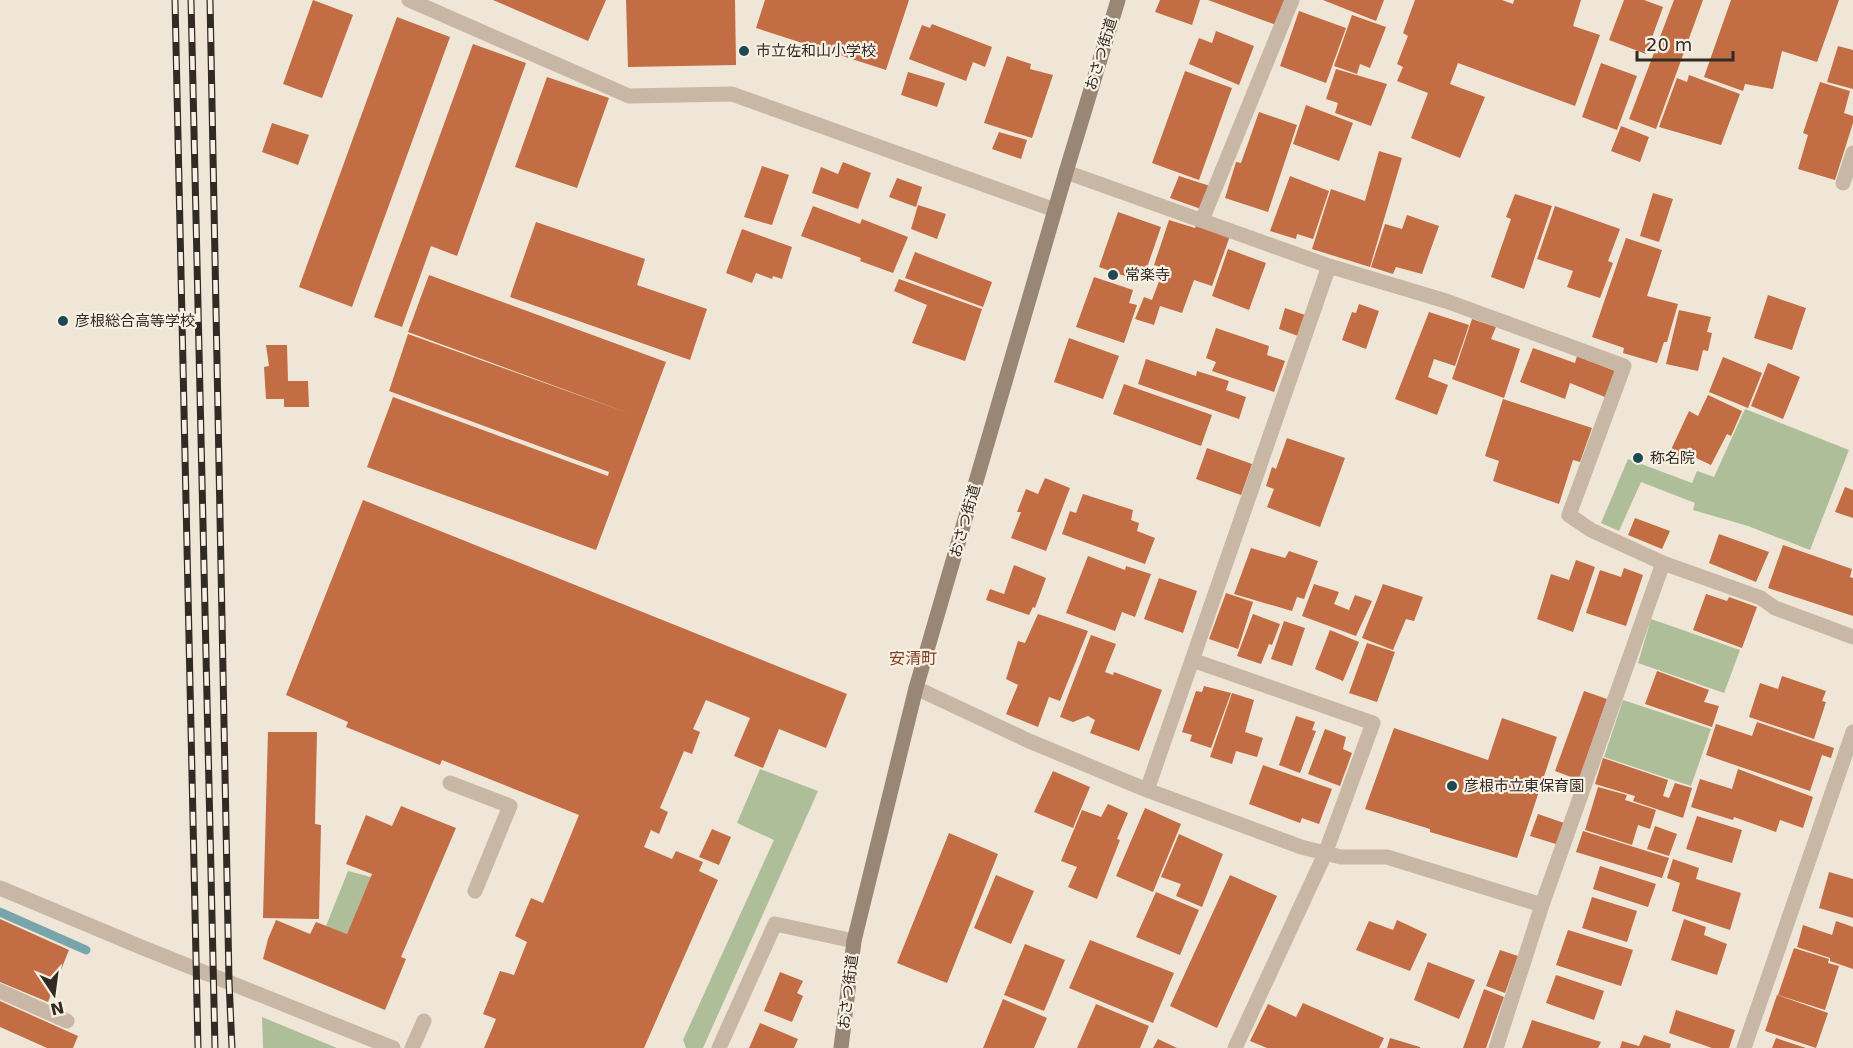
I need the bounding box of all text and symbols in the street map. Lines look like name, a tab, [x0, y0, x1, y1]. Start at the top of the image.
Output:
street label: おさつ街道	[1081, 15, 1121, 93]
scale bar	[1637, 24, 1733, 62]
text: 20 m	[1646, 34, 1692, 55]
place label: 市立佐和山小学校	[756, 42, 876, 60]
marker: 市立佐和山小学校	[737, 44, 751, 58]
place label: 常楽寺	[1125, 266, 1170, 284]
marker: 常楽寺	[1106, 268, 1120, 282]
place label: 彦根総合高等学校	[75, 312, 195, 330]
marker: 彦根総合高等学校	[56, 314, 70, 328]
place label: 称名院	[1650, 449, 1695, 467]
marker: 称名院	[1631, 451, 1645, 465]
street label: おさつ街道	[946, 482, 984, 560]
district label: 安清町	[889, 649, 937, 668]
place label: 彦根市立東保育園	[1464, 777, 1584, 795]
marker: 彦根市立東保育園	[1445, 779, 1459, 793]
street label: おさつ街道	[834, 954, 862, 1030]
north arrow	[24, 964, 84, 1024]
text: N	[49, 997, 66, 1019]

